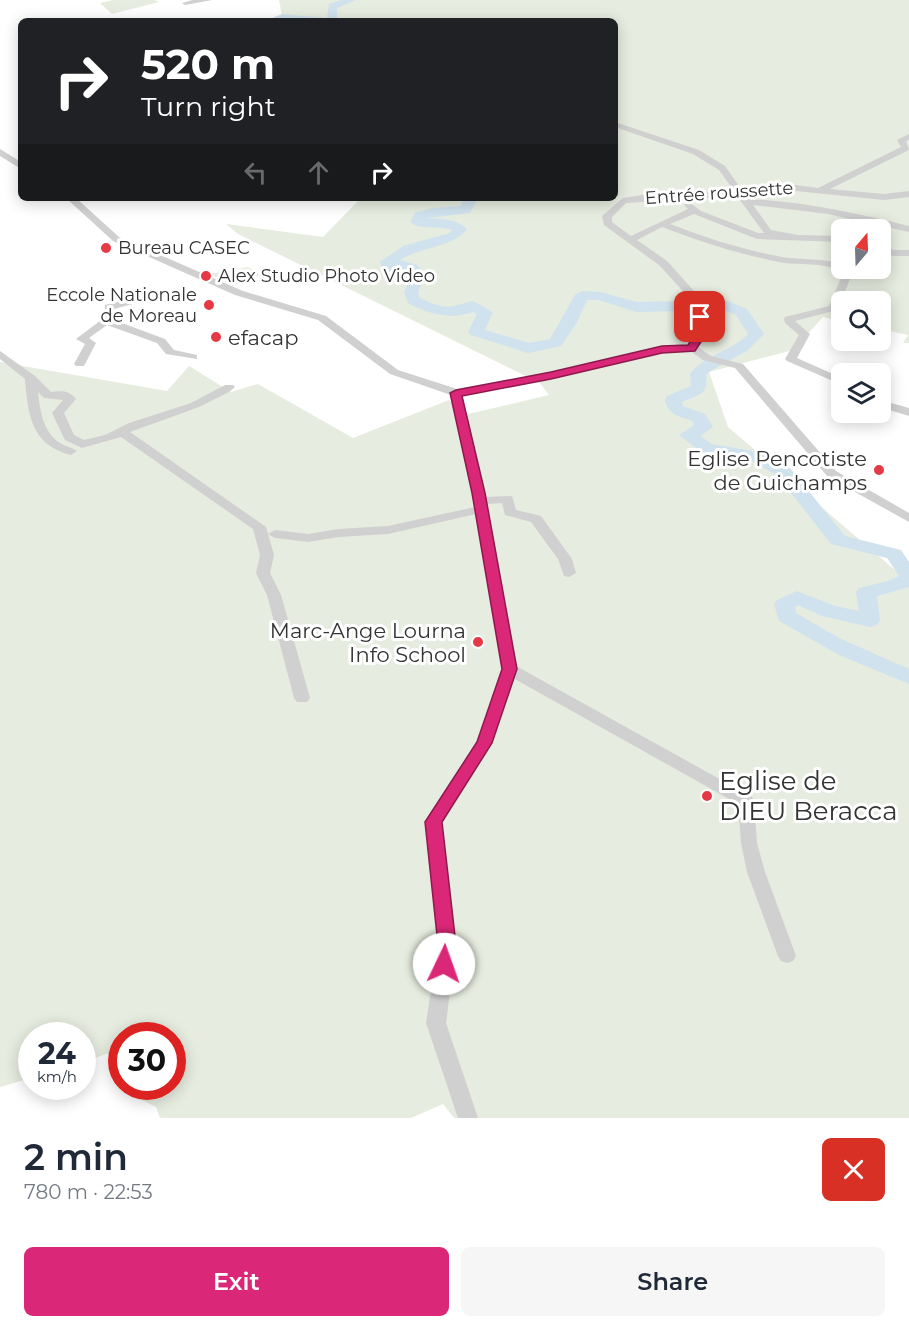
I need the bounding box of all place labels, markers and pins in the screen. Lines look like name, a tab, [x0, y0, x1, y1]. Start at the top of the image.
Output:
place label: Bureau CASEC	[118, 237, 250, 259]
marker: Bureau CASEC	[99, 241, 113, 255]
place label: Alex Studio Photo Video	[218, 265, 435, 287]
marker: Alex Studio Photo Video	[199, 269, 213, 283]
place label: Eccole Nationale de Moreau	[46, 284, 197, 327]
pin	[674, 291, 725, 342]
marker: Eccole Nationale de Moreau	[202, 298, 216, 312]
place label: efacap	[228, 325, 298, 350]
marker: efacap	[209, 330, 223, 344]
place label: Eglise Pencotiste de Guichamps	[687, 446, 867, 495]
marker: Eglise Pencotiste de Guichamps	[872, 463, 886, 477]
place label: Marc-Ange Lourna Info School	[270, 618, 466, 667]
marker: Marc-Ange Lourna Info School	[471, 635, 485, 649]
place label: Eglise de DIEU Beracca	[719, 765, 898, 827]
marker: Eglise de DIEU Beracca	[700, 789, 714, 803]

